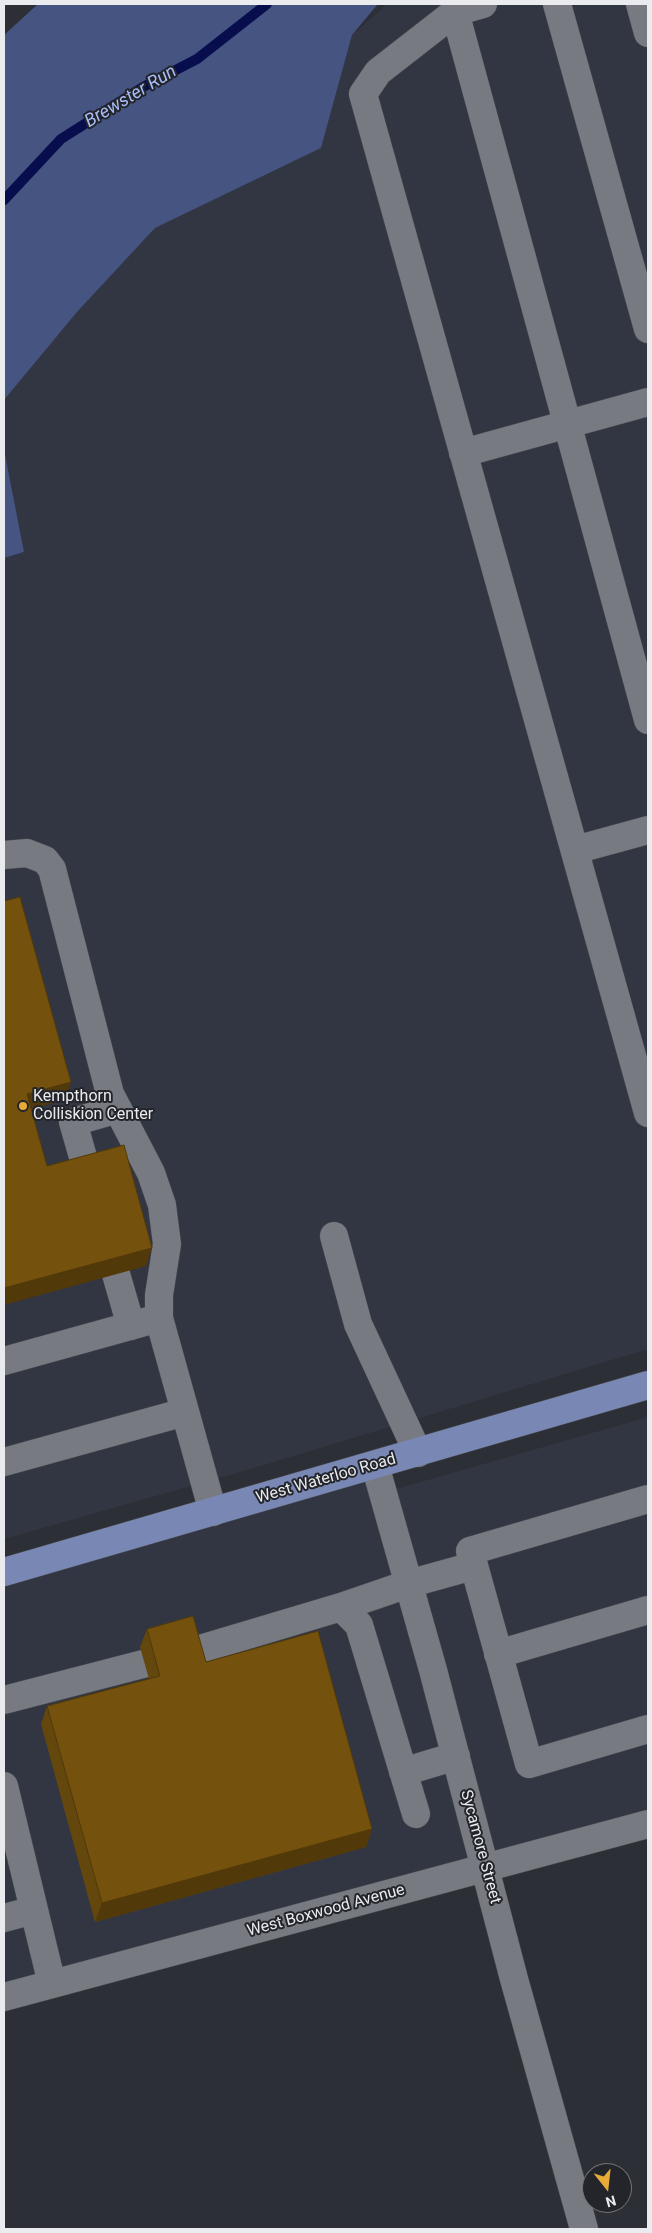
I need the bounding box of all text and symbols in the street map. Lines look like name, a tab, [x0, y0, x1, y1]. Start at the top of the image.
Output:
water label: Brewster Run	[81, 61, 181, 133]
place label: Kempthorn Colliskion Center	[33, 1087, 153, 1125]
marker: Kempthorn Colliskion Center	[17, 1100, 29, 1112]
street label: West Waterloo Road	[254, 1450, 398, 1508]
street label: Sycamore Street	[456, 1788, 504, 1906]
street label: West Boxwood Avenue	[245, 1881, 407, 1941]
north arrow	[582, 2163, 632, 2213]
text: N	[604, 2192, 618, 2211]

